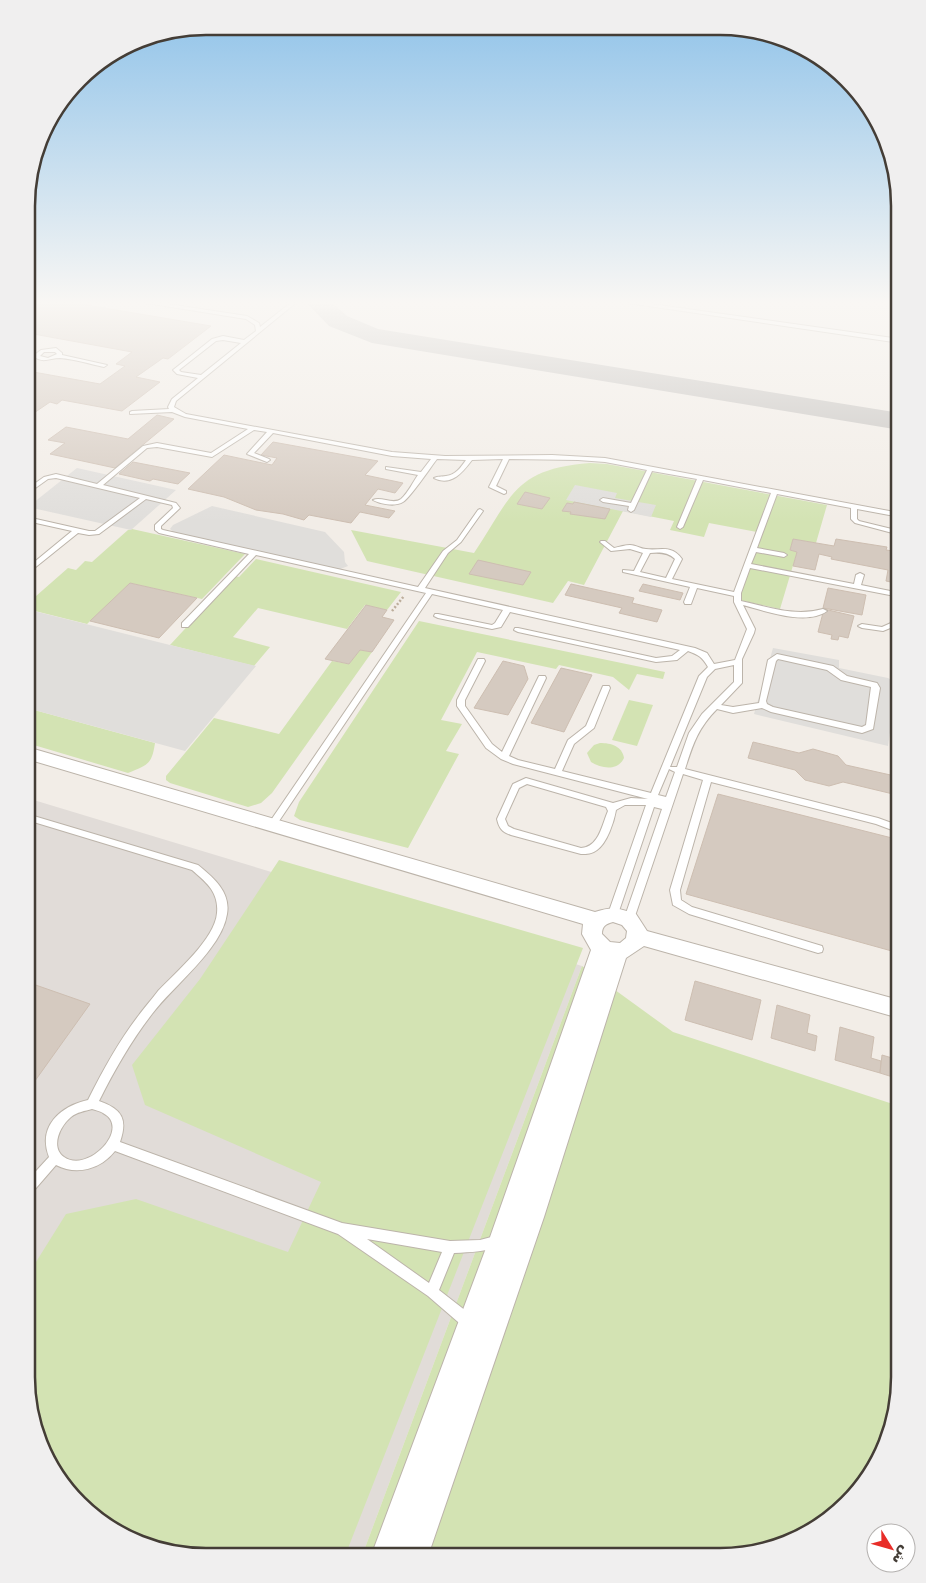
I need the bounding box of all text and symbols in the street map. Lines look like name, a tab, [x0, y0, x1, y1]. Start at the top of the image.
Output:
north arrow	[866, 1523, 916, 1573]
text: ش	[889, 1543, 914, 1568]

